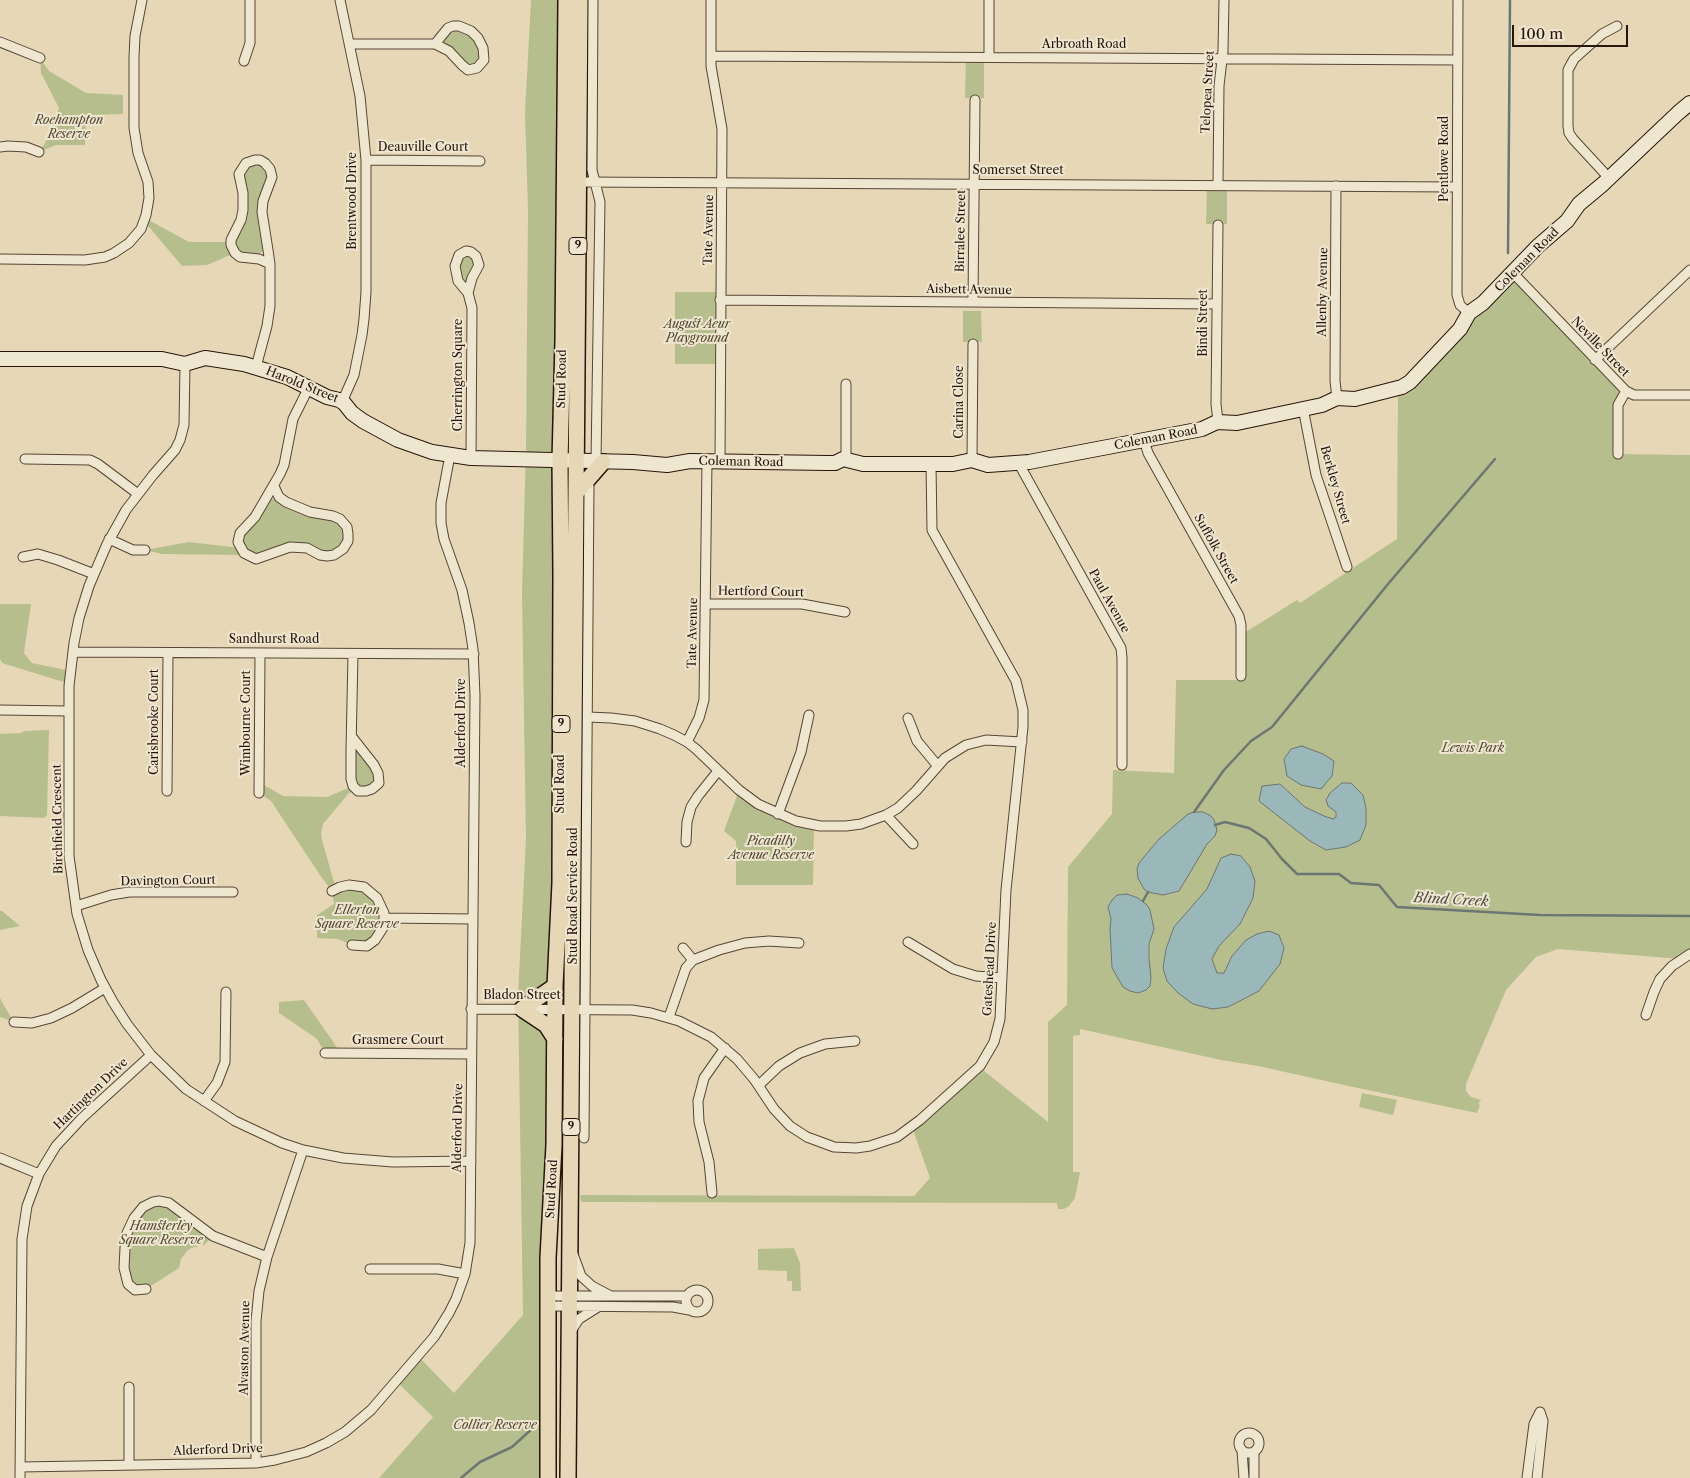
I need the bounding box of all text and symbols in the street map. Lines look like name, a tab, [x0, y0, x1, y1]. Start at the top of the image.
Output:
scale bar	[1515, 15, 1631, 47]
text: 100 m	[1520, 24, 1563, 43]
street label: Arbroath Road	[1042, 38, 1126, 52]
street label: Telopea Street	[1199, 50, 1217, 134]
park label: Roehampton Reserve	[35, 114, 103, 142]
street label: Pentlowe Road	[1438, 116, 1452, 202]
street label: Deauville Court	[378, 141, 468, 155]
street label: Brentwood Drive	[346, 152, 360, 250]
street label: Somerset Street	[973, 164, 1063, 178]
street label: Birralee Street	[953, 190, 969, 272]
street label: Tate Avenue	[701, 194, 717, 266]
street label: Coleman Road	[1492, 225, 1562, 295]
road number: 9	[569, 238, 587, 255]
street label: Allenby Avenue	[1315, 247, 1331, 337]
street label: Aisbett Avenue	[926, 282, 1012, 298]
street label: Bindi Street	[1197, 289, 1211, 357]
street label: Neville Street	[1568, 314, 1632, 380]
street label: Cherrington Square	[452, 318, 466, 432]
park label: August Aeur Playground	[664, 318, 730, 346]
street label: Stud Road	[554, 349, 570, 409]
street label: Harold Street	[264, 364, 340, 406]
street label: Carina Close	[953, 365, 967, 439]
street label: Coleman Road	[1113, 423, 1199, 453]
street label: Berkley Street	[1317, 444, 1353, 526]
street label: Coleman Road	[698, 454, 784, 470]
street label: Suffolk Street	[1191, 512, 1241, 586]
street label: Paul Avenue	[1086, 567, 1132, 635]
street label: Hertford Court	[718, 584, 804, 600]
street label: Tate Avenue	[685, 597, 701, 669]
street label: Sandhurst Road	[229, 633, 319, 647]
street label: Carisbrooke Court	[148, 669, 162, 775]
street label: Wimbourne Court	[240, 670, 254, 776]
street label: Alderford Drive	[455, 678, 469, 768]
road number: 9	[552, 716, 570, 732]
park label: Lewis Park	[1442, 742, 1504, 756]
street label: Stud Road	[554, 754, 568, 814]
street label: Birchfield Crescent	[50, 764, 66, 874]
street label: Stud Road Service Road	[567, 827, 581, 965]
park label: Picadilly Avenue Reserve	[728, 835, 814, 863]
street label: Davington Court	[120, 873, 216, 889]
water label: Blind Creek	[1413, 890, 1489, 910]
park label: Ellerton Square Reserve	[315, 904, 399, 932]
street label: Gateshead Drive	[980, 921, 1000, 1017]
street label: Bladon Street	[483, 989, 561, 1003]
street label: Grasmere Court	[352, 1034, 444, 1048]
street label: Hartington Drive	[51, 1055, 131, 1133]
street label: Alderford Drive	[450, 1083, 466, 1173]
road number: 9	[562, 1118, 580, 1136]
street label: Stud Road	[543, 1159, 561, 1219]
park label: Hamsterley Square Reserve	[119, 1220, 203, 1248]
street label: Alvaston Avenue	[237, 1300, 253, 1396]
park label: Collier Reserve	[453, 1419, 537, 1433]
street label: Alderford Drive	[173, 1441, 263, 1459]

